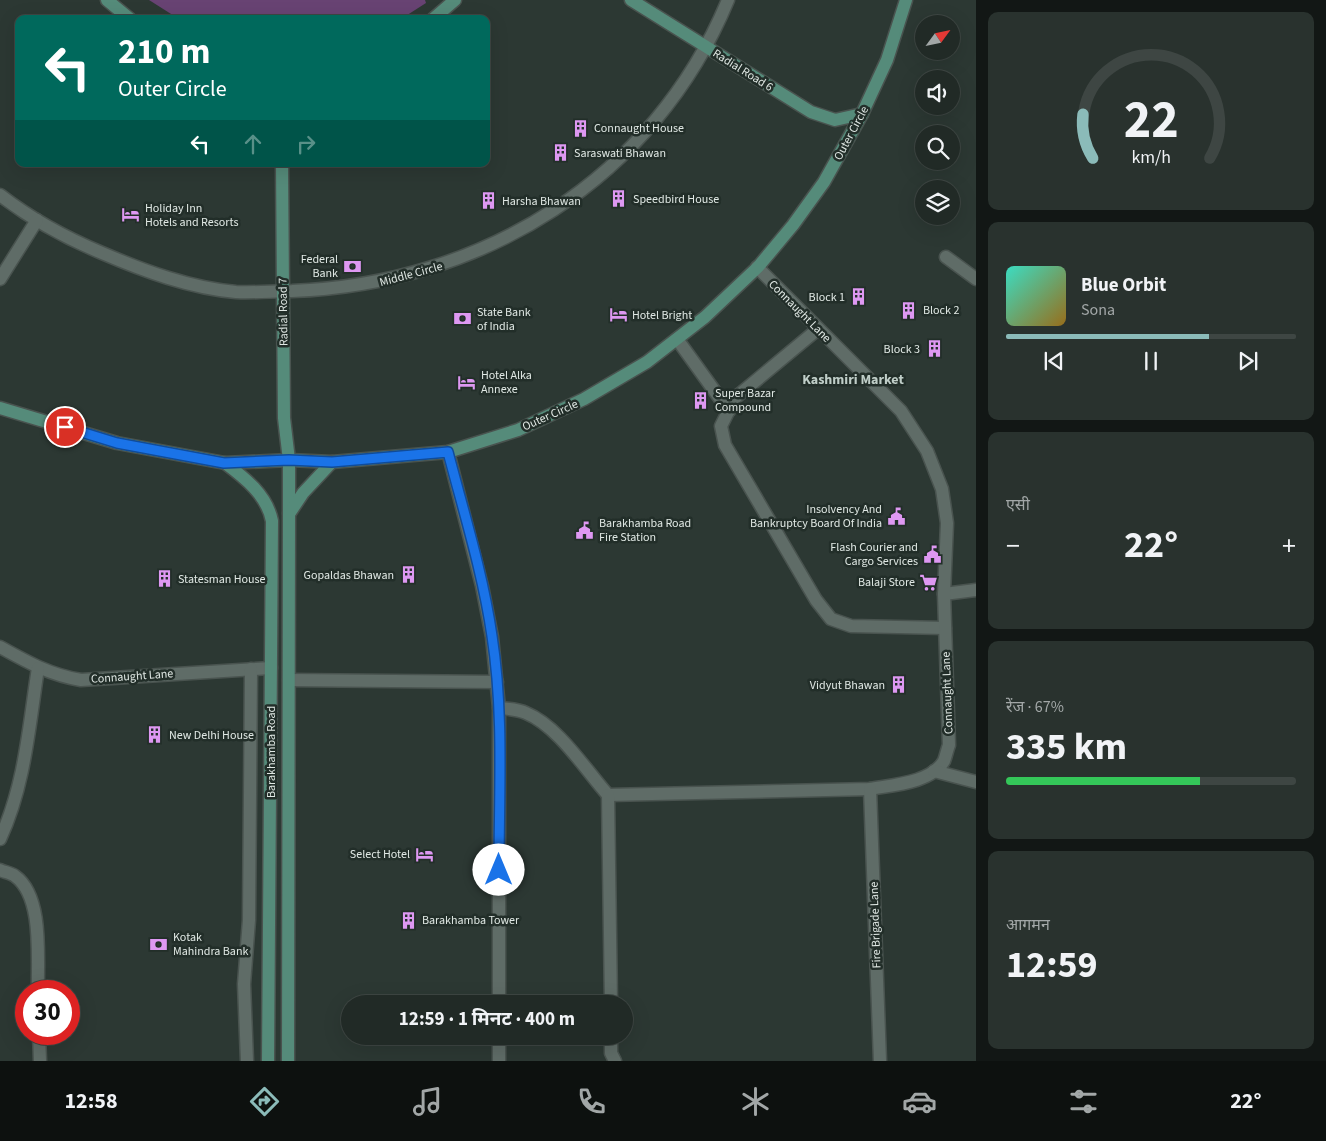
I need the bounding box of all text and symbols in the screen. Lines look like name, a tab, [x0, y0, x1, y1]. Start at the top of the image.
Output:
north arrow	[915, 15, 960, 60]
map controls	[915, 15, 960, 225]
text: 210 m	[118, 27, 210, 77]
icon: left	[35, 35, 100, 100]
street label: Radial Road 6	[709, 45, 776, 96]
button: sound	[915, 70, 960, 115]
text: Outer Circle	[118, 73, 227, 105]
text: 22	[1124, 84, 1178, 158]
street label: Outer Circle	[830, 103, 873, 163]
building icon: Connaught House	[570, 118, 590, 138]
place label: Connaught House	[594, 120, 684, 137]
button: search	[915, 125, 960, 170]
icon: left	[186, 130, 214, 158]
icon: ahead	[239, 130, 267, 158]
icon: right	[292, 130, 320, 158]
building icon: Saraswati Bhawan	[550, 143, 570, 163]
place label: Saraswati Bhawan	[574, 145, 666, 162]
text: km/h	[1131, 145, 1171, 170]
button: layers	[915, 180, 960, 225]
building icon: Speedbird House	[609, 189, 629, 209]
building icon: Harsha Bhawan	[478, 191, 498, 211]
place label: Speedbird House	[633, 191, 719, 208]
place label: Harsha Bhawan	[502, 193, 581, 210]
place label: Holiday Inn Hotels and Resorts	[145, 200, 238, 231]
hotel icon: Holiday Inn Hotels and Resorts	[121, 205, 141, 225]
place label: Federal Bank	[301, 251, 338, 282]
bank icon: Federal Bank	[342, 256, 362, 276]
street label: Middle Circle	[378, 258, 445, 291]
text: Blue Orbit	[1081, 272, 1166, 299]
street label: Connaught Lane	[764, 276, 835, 347]
street label: Radial Road 7	[274, 278, 293, 346]
building icon: Block 1	[849, 287, 869, 307]
place label: Block 1	[809, 289, 845, 306]
text: Sona	[1081, 299, 1115, 321]
building icon: Block 2	[899, 300, 919, 320]
place label: Block 2	[923, 302, 959, 319]
place label: State Bank of India	[477, 304, 531, 335]
hotel icon: Hotel Bright	[608, 305, 628, 325]
place label: Hotel Bright	[632, 307, 692, 324]
bank icon: State Bank of India	[453, 309, 473, 329]
building icon: Block 3	[924, 339, 944, 359]
place label: Block 3	[884, 341, 920, 358]
icon: previous	[1040, 347, 1068, 375]
icon: pause	[1137, 347, 1165, 375]
icon: next	[1234, 347, 1262, 375]
place label: Hotel Alka Annexe	[481, 367, 532, 398]
district label: Kashmiri Market	[802, 370, 904, 390]
hotel icon: Hotel Alka Annexe	[457, 372, 477, 392]
place label: Super Bazar Compound	[715, 385, 776, 416]
building icon: Super Bazar Compound	[691, 390, 711, 410]
street label: Outer Circle	[520, 396, 581, 435]
pin	[44, 406, 86, 448]
icon: arrive	[51, 413, 79, 441]
text: एसी	[1006, 494, 1030, 516]
place label: Insolvency And Bankruptcy Board Of India	[750, 501, 882, 532]
public building icon: Insolvency And Bankruptcy Board Of India	[886, 506, 906, 526]
place label: Barakhamba Road Fire Station	[599, 515, 691, 546]
text: 22°	[1124, 518, 1178, 572]
public building icon: Barakhamba Road Fire Station	[575, 520, 595, 540]
text: −	[1006, 526, 1020, 566]
text: +	[1282, 526, 1296, 566]
place label: Flash Courier and Cargo Services	[830, 539, 918, 570]
public building icon: Flash Courier and Cargo Services	[922, 544, 942, 564]
building icon: Gopaldas Bhawan	[398, 565, 418, 585]
place label: Gopaldas Bhawan	[304, 567, 394, 584]
building icon: Statesman House	[154, 569, 174, 589]
place label: Statesman House	[178, 571, 266, 588]
supermarket icon: Balaji Store	[919, 572, 939, 592]
place label: Balaji Store	[858, 574, 915, 591]
street label: Connaught Lane	[938, 651, 957, 735]
street label: Connaught Lane	[90, 665, 174, 688]
building icon: Vidyut Bhawan	[889, 675, 909, 695]
place label: Vidyut Bhawan	[810, 677, 885, 694]
text: रेंज · 67%	[1006, 696, 1064, 718]
street label: Barakhamba Road	[263, 706, 280, 798]
text: 335 km	[1006, 720, 1127, 774]
building icon: New Delhi House	[145, 725, 165, 745]
place label: New Delhi House	[169, 727, 254, 744]
position arrow	[472, 843, 524, 895]
hotel icon: Select Hotel	[414, 844, 434, 864]
place label: Select Hotel	[350, 846, 410, 863]
street label: Fire Brigade Lane	[865, 881, 886, 969]
building icon: Barakhamba Tower	[398, 910, 418, 930]
place label: Barakhamba Tower	[422, 912, 520, 929]
text: आगमन	[1006, 914, 1050, 936]
place label: Kotak Mahindra Bank	[173, 929, 248, 960]
bank icon: Kotak Mahindra Bank	[149, 934, 169, 954]
text: 12:59	[1006, 938, 1098, 992]
speed limit sign: 30	[15, 980, 80, 1045]
text: 12:59 · 1 मिनट · 400 m	[399, 1006, 575, 1033]
icon: directions	[247, 1084, 282, 1119]
icon: music	[410, 1084, 445, 1119]
icon: phone	[574, 1084, 609, 1119]
icon: climate	[738, 1084, 773, 1119]
icon: car	[902, 1084, 937, 1119]
icon: filters	[1066, 1084, 1101, 1119]
text: 12:58	[64, 1085, 118, 1117]
text: 22°	[1230, 1085, 1261, 1117]

